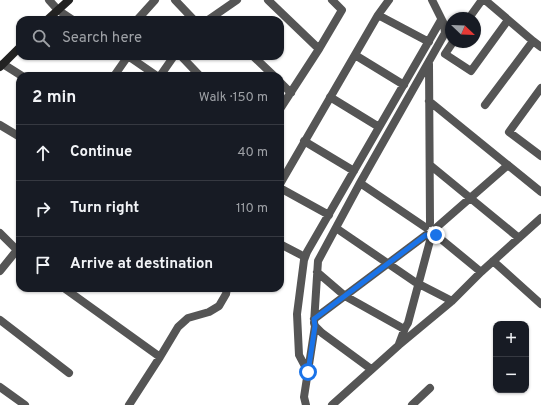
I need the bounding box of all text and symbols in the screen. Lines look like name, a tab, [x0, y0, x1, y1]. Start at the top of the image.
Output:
north arrow	[445, 12, 481, 48]
search box	[16, 16, 284, 60]
icon: search	[30, 27, 52, 49]
text: Search here	[62, 29, 142, 48]
text: 2 min	[32, 87, 76, 109]
text: Walk · 150 m	[199, 90, 268, 106]
icon: ahead	[32, 142, 54, 164]
text: Continue	[70, 143, 132, 162]
text: 40 m	[238, 145, 268, 161]
icon: right	[32, 198, 54, 220]
text: Turn right	[70, 199, 139, 218]
text: 110 m	[236, 201, 268, 217]
route end	[427, 226, 445, 244]
icon: arrive	[32, 254, 54, 276]
text: Arrive at destination	[70, 255, 213, 274]
map controls	[493, 321, 529, 393]
button: +	[493, 321, 529, 357]
button: −	[493, 357, 529, 393]
route start	[299, 363, 317, 381]

